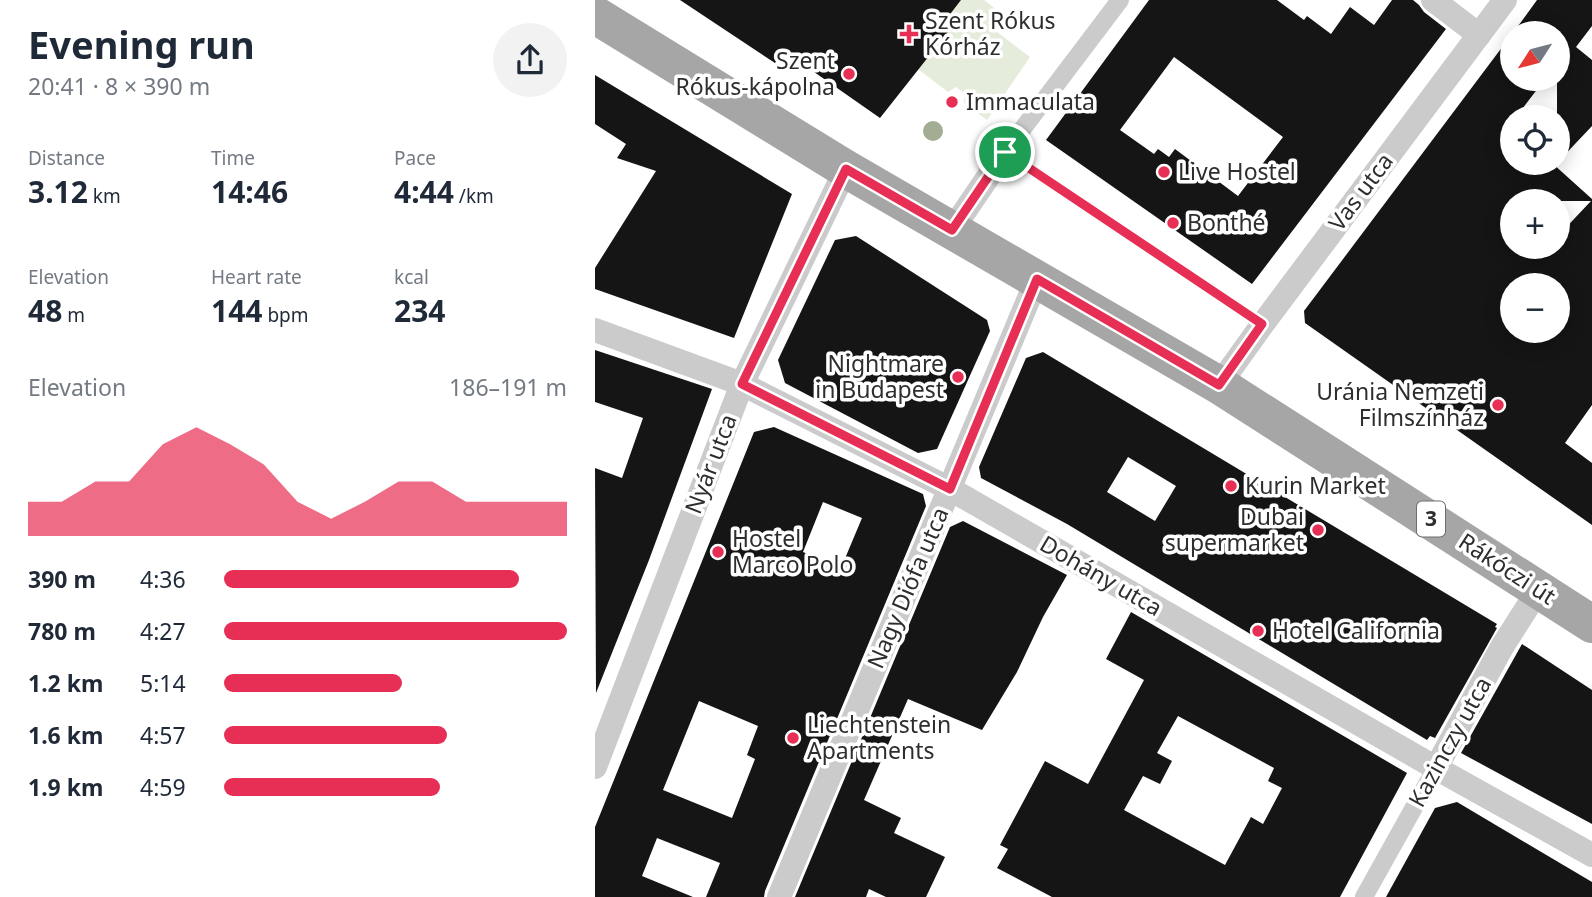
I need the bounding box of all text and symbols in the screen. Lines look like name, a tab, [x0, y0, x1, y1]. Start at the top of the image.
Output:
place label: Szent Rókus Kórház	[925, 4, 1056, 62]
text: Evening run	[28, 18, 255, 70]
north arrow	[1500, 21, 1570, 91]
map controls	[1500, 21, 1570, 343]
button: share	[493, 23, 567, 97]
marker: Szent Rókus Kórház	[899, 24, 919, 44]
place label: Szent Rókus-kápolna	[676, 44, 835, 102]
marker: Szent Rókus-kápolna	[841, 66, 857, 82]
text: 20:41 · 8 × 390 m	[28, 70, 210, 102]
place label: Immaculata	[966, 85, 1095, 117]
marker: Immaculata	[944, 94, 960, 110]
button: locate	[1500, 105, 1570, 175]
pin	[975, 122, 1035, 182]
icon: arrive	[986, 133, 1024, 171]
text: Distance	[28, 145, 105, 171]
text: Time	[211, 145, 255, 171]
text: Pace	[394, 145, 436, 171]
street label: Vas utca	[1320, 146, 1400, 237]
place label: Live Hostel	[1178, 155, 1296, 187]
marker: Live Hostel	[1156, 164, 1172, 180]
text: 3.12	[28, 171, 88, 212]
text: 14:46	[211, 171, 288, 212]
text: 4:44	[394, 171, 454, 212]
text: km	[88, 183, 121, 209]
text: /km	[454, 183, 494, 209]
button: +	[1500, 189, 1570, 259]
place label: Bonthé	[1187, 206, 1266, 238]
marker: Bonthé	[1165, 215, 1181, 231]
text: Elevation	[28, 264, 109, 290]
text: Heart rate	[211, 264, 302, 290]
text: kcal	[394, 264, 429, 290]
button: −	[1500, 273, 1570, 343]
text: 48	[28, 290, 62, 331]
text: 144	[211, 290, 262, 331]
text: 234	[394, 290, 445, 331]
text: m	[62, 302, 85, 328]
text: bpm	[262, 302, 309, 328]
place label: Nightmare in Budapest	[815, 347, 944, 405]
marker: Nightmare in Budapest	[950, 369, 966, 385]
text: Elevation	[28, 371, 126, 403]
text: 186–191 m	[449, 371, 567, 403]
place label: Uránia Nemzeti Filmszínház	[1316, 375, 1484, 433]
marker: Uránia Nemzeti Filmszínház	[1490, 397, 1506, 413]
street label: Nyár utca	[676, 409, 744, 518]
place label: Kurin Market	[1245, 469, 1386, 501]
marker: Kurin Market	[1223, 478, 1239, 494]
place label: Dubai supermarket	[1165, 500, 1304, 558]
street label: Nagy Diófa utca	[859, 502, 955, 673]
road number: 3	[1417, 502, 1445, 536]
place label: Hostel Marco Polo	[732, 522, 853, 580]
marker: Dubai supermarket	[1310, 522, 1326, 538]
street label: Rákóczi út	[1453, 525, 1562, 611]
street label: Dohány utca	[1035, 527, 1168, 623]
marker: Hostel Marco Polo	[710, 544, 726, 560]
text: 390 m	[28, 563, 96, 595]
text: 4:36	[140, 563, 186, 595]
place label: Hotel California	[1272, 614, 1440, 646]
text: 780 m	[28, 615, 96, 647]
text: 4:27	[140, 615, 186, 647]
marker: Hotel California	[1250, 623, 1266, 639]
text: 1.2 km	[28, 667, 103, 699]
text: 5:14	[140, 667, 186, 699]
street label: Kazinczy utca	[1400, 671, 1498, 812]
place label: Liechtenstein Apartments	[807, 708, 951, 766]
text: 1.6 km	[28, 719, 103, 751]
text: 4:57	[140, 719, 186, 751]
marker: Liechtenstein Apartments	[785, 730, 801, 746]
text: 1.9 km	[28, 771, 103, 803]
text: 4:59	[140, 771, 186, 803]

